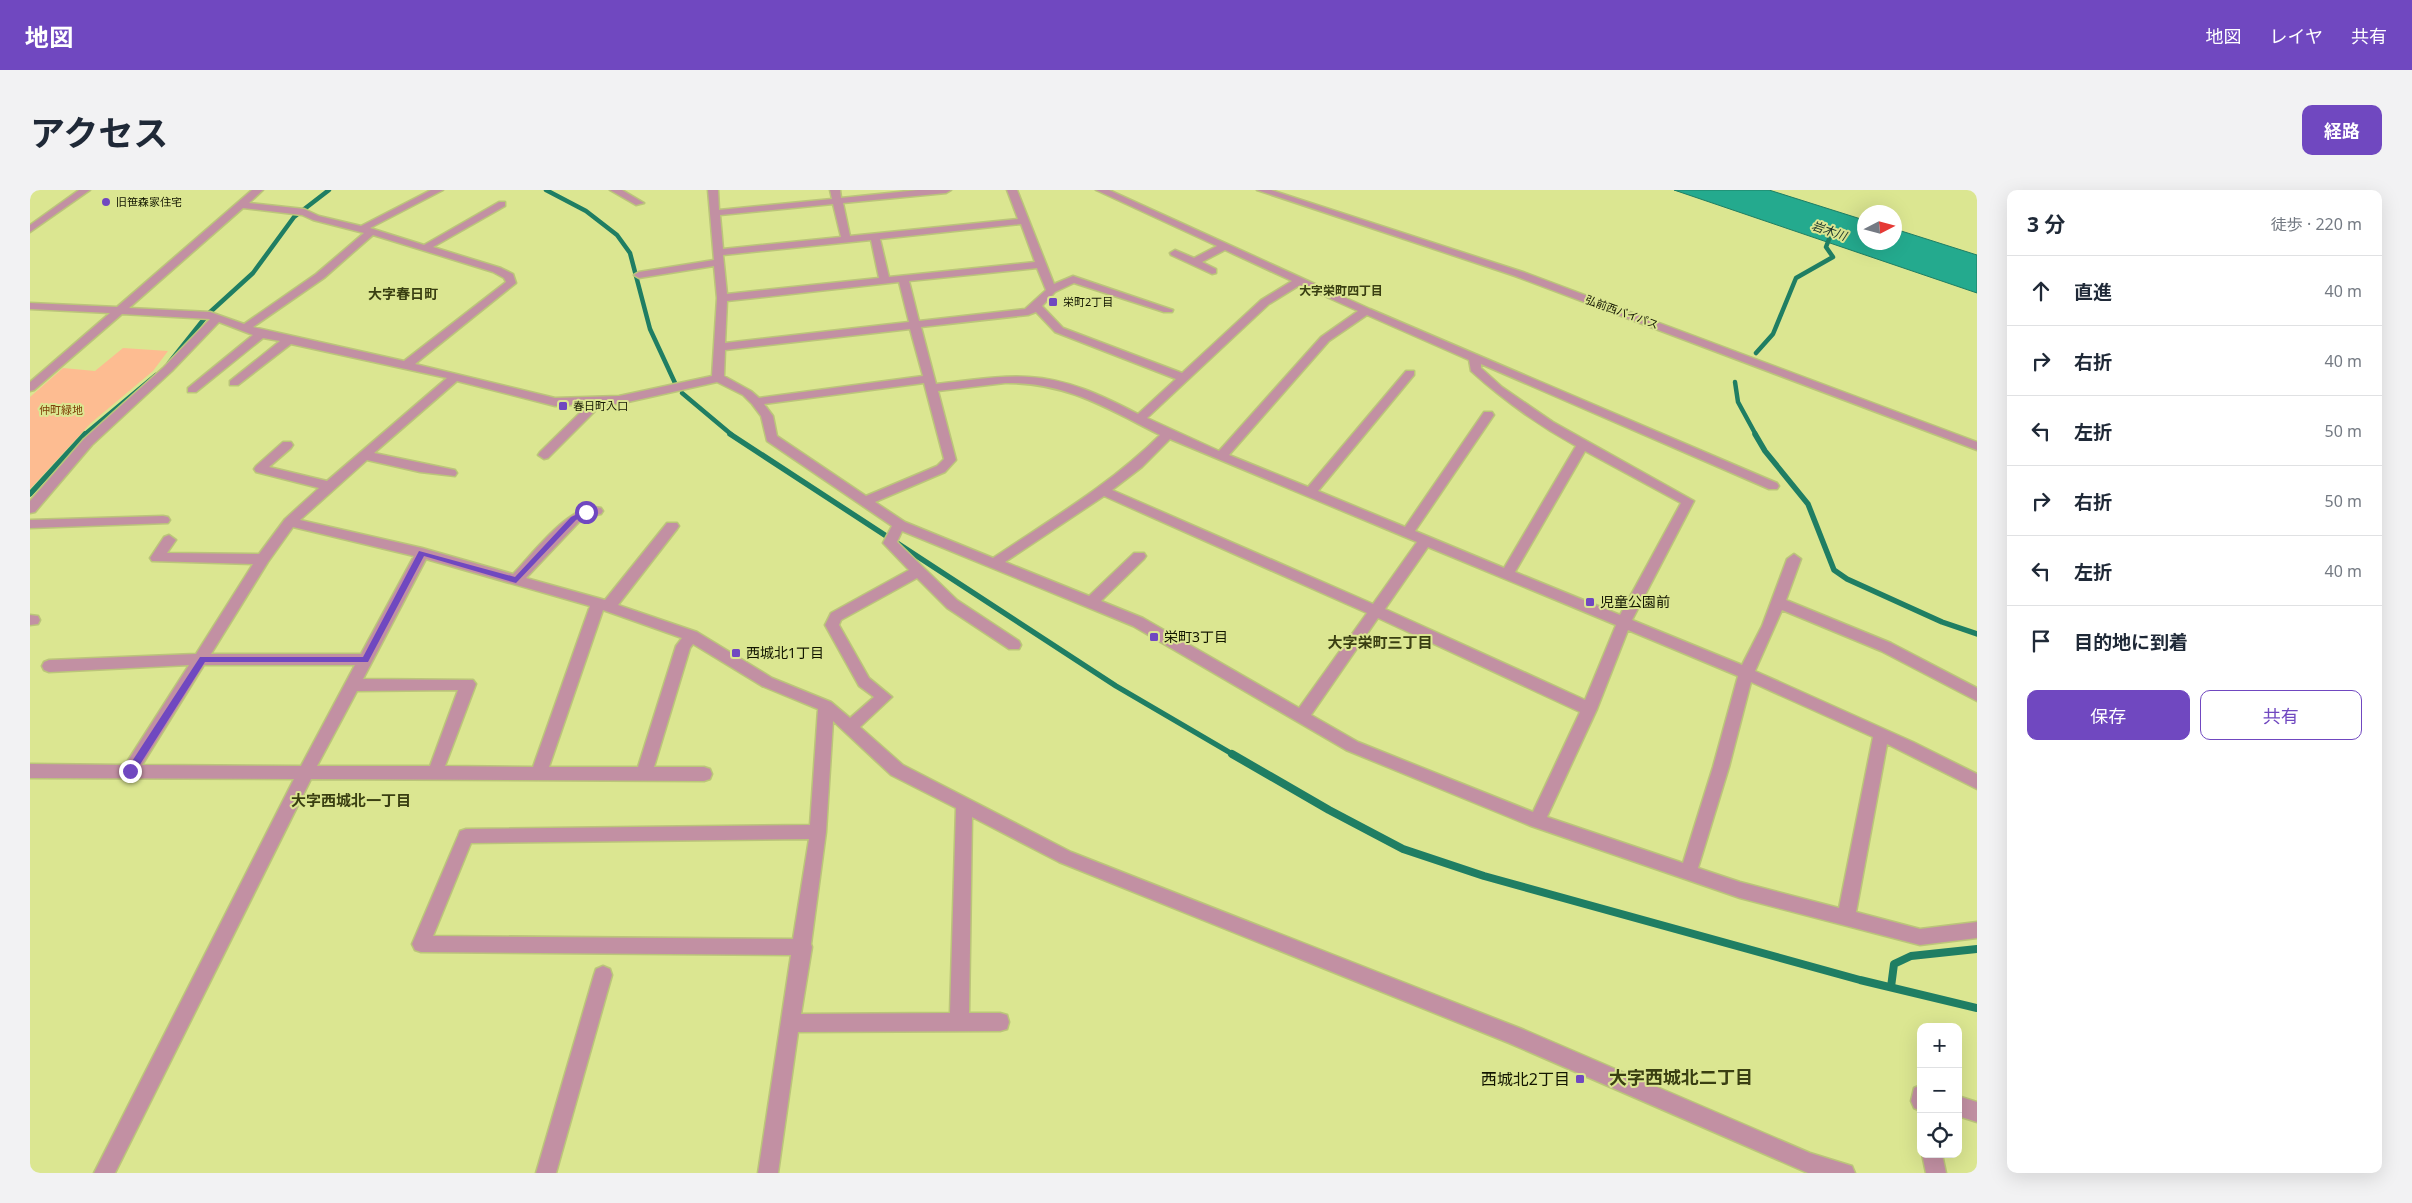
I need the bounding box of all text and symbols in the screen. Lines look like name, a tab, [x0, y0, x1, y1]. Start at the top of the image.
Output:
text: 地図	[25, 20, 73, 53]
text: 地図	[2206, 24, 2242, 48]
text: レイヤ	[2270, 24, 2323, 48]
text: 共有	[2351, 24, 2387, 48]
button: 経路	[2302, 105, 2382, 155]
text: アクセス	[30, 109, 168, 156]
place label: 旧笹森家住宅	[116, 194, 182, 209]
marker: 旧笹森家住宅	[100, 196, 112, 208]
north arrow	[1857, 205, 1902, 250]
text: 3 分	[2027, 210, 2065, 238]
text: 徒歩 · 220 m	[2271, 213, 2362, 235]
water label: 岩木川	[1809, 217, 1851, 245]
icon: ahead	[2027, 277, 2055, 305]
text: 直進	[2074, 279, 2112, 305]
text: 40 m	[2325, 280, 2362, 302]
district label: 大字栄町四丁目	[1299, 282, 1383, 299]
district label: 大字春日町	[368, 284, 438, 303]
street label: 弘前西バイパス	[1584, 291, 1661, 332]
place label: 栄町2丁目	[1063, 294, 1113, 309]
marker: 栄町2丁目	[1047, 296, 1059, 308]
icon: right	[2027, 347, 2055, 375]
text: 右折	[2074, 349, 2112, 375]
text: 40 m	[2325, 350, 2362, 372]
place label: 春日町入口	[573, 398, 628, 413]
marker: 春日町入口	[557, 400, 569, 412]
park label: 仲町緑地	[39, 402, 83, 417]
icon: left	[2027, 417, 2055, 445]
text: 左折	[2074, 419, 2112, 445]
text: 50 m	[2325, 420, 2362, 442]
icon: right	[2027, 487, 2055, 515]
text: 右折	[2074, 489, 2112, 515]
text: 50 m	[2325, 490, 2362, 512]
route start	[575, 501, 598, 524]
icon: left	[2027, 557, 2055, 585]
text: 左折	[2074, 559, 2112, 585]
text: 40 m	[2325, 560, 2362, 582]
place label: 児童公園前	[1600, 592, 1670, 611]
marker: 児童公園前	[1584, 596, 1596, 608]
place label: 栄町3丁目	[1164, 627, 1228, 646]
icon: arrive	[2027, 627, 2055, 655]
text: 目的地に到着	[2074, 629, 2188, 655]
marker: 栄町3丁目	[1148, 631, 1160, 643]
district label: 大字栄町三丁目	[1327, 632, 1433, 652]
place label: 西城北1丁目	[746, 643, 824, 662]
marker: 西城北1丁目	[730, 647, 742, 659]
button: 保存	[2027, 690, 2190, 740]
button: 共有	[2200, 690, 2362, 740]
route end	[119, 760, 142, 783]
district label: 大字西城北一丁目	[291, 790, 411, 810]
map controls	[1917, 1023, 1962, 1158]
button: +	[1917, 1023, 1962, 1068]
district label: 大字西城北二丁目	[1609, 1065, 1753, 1089]
place label: 西城北2丁目	[1481, 1068, 1570, 1090]
button: −	[1917, 1068, 1962, 1113]
marker: 西城北2丁目	[1574, 1073, 1586, 1085]
button: locate	[1917, 1113, 1962, 1158]

